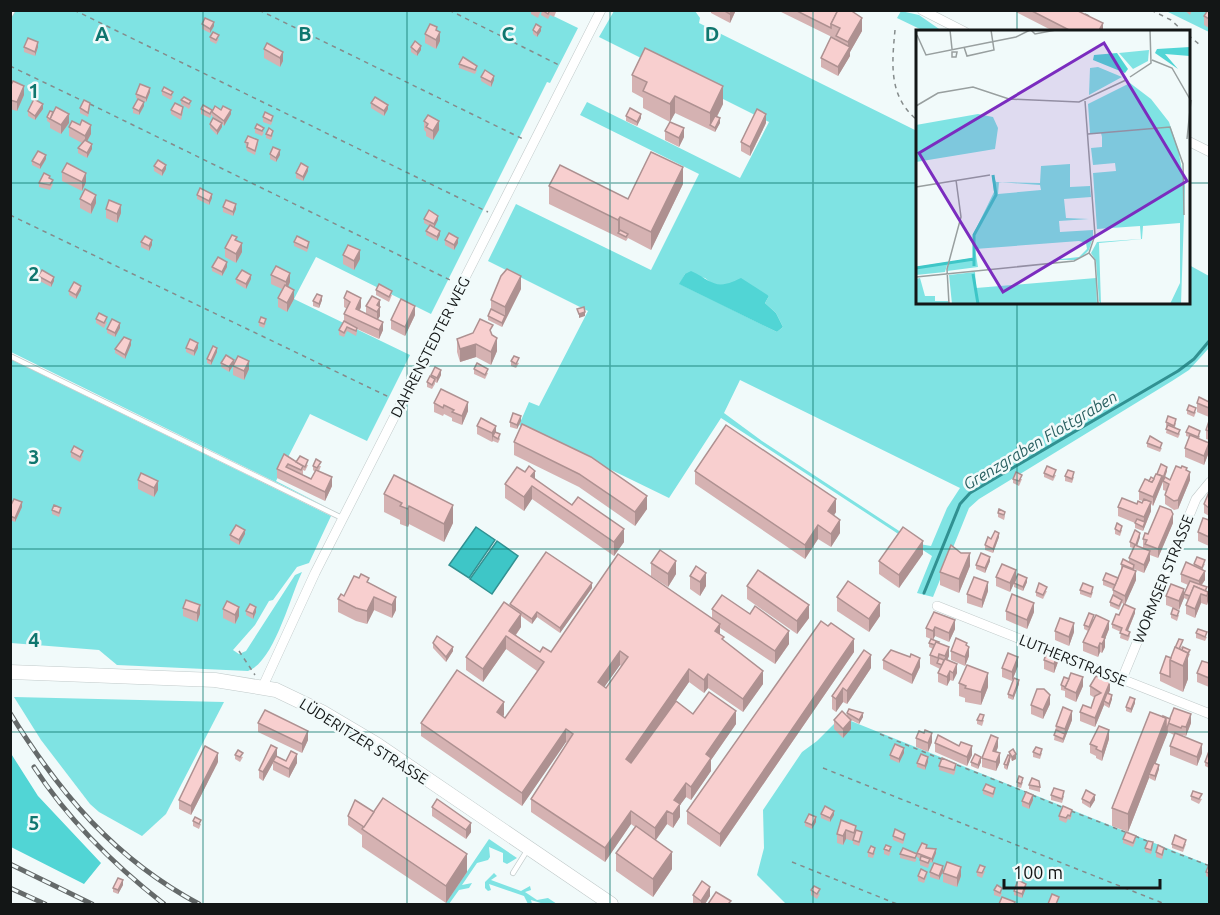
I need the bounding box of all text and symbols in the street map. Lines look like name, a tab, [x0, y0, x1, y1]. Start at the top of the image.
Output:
text: A	[95, 22, 109, 45]
text: B	[298, 22, 312, 45]
text: C	[502, 22, 515, 45]
text: D	[705, 22, 719, 45]
inset map	[916, 30, 1190, 304]
text: 1	[28, 79, 40, 102]
text: 2	[28, 262, 40, 285]
street label: DAHRENSTEDTER WEG	[387, 274, 473, 420]
water label: Grenzgraben Flottgraben	[960, 387, 1120, 493]
text: 3	[28, 445, 40, 468]
street label: WORMSER STRASSE	[1129, 512, 1197, 646]
text: 4	[28, 628, 40, 651]
street label: LUTHERSTRASSE	[1017, 631, 1129, 689]
street label: LÜDERITZER STRASSE	[297, 695, 431, 787]
text: 5	[28, 811, 40, 834]
scale bar	[1004, 852, 1160, 890]
text: 100 m	[1013, 862, 1063, 882]

